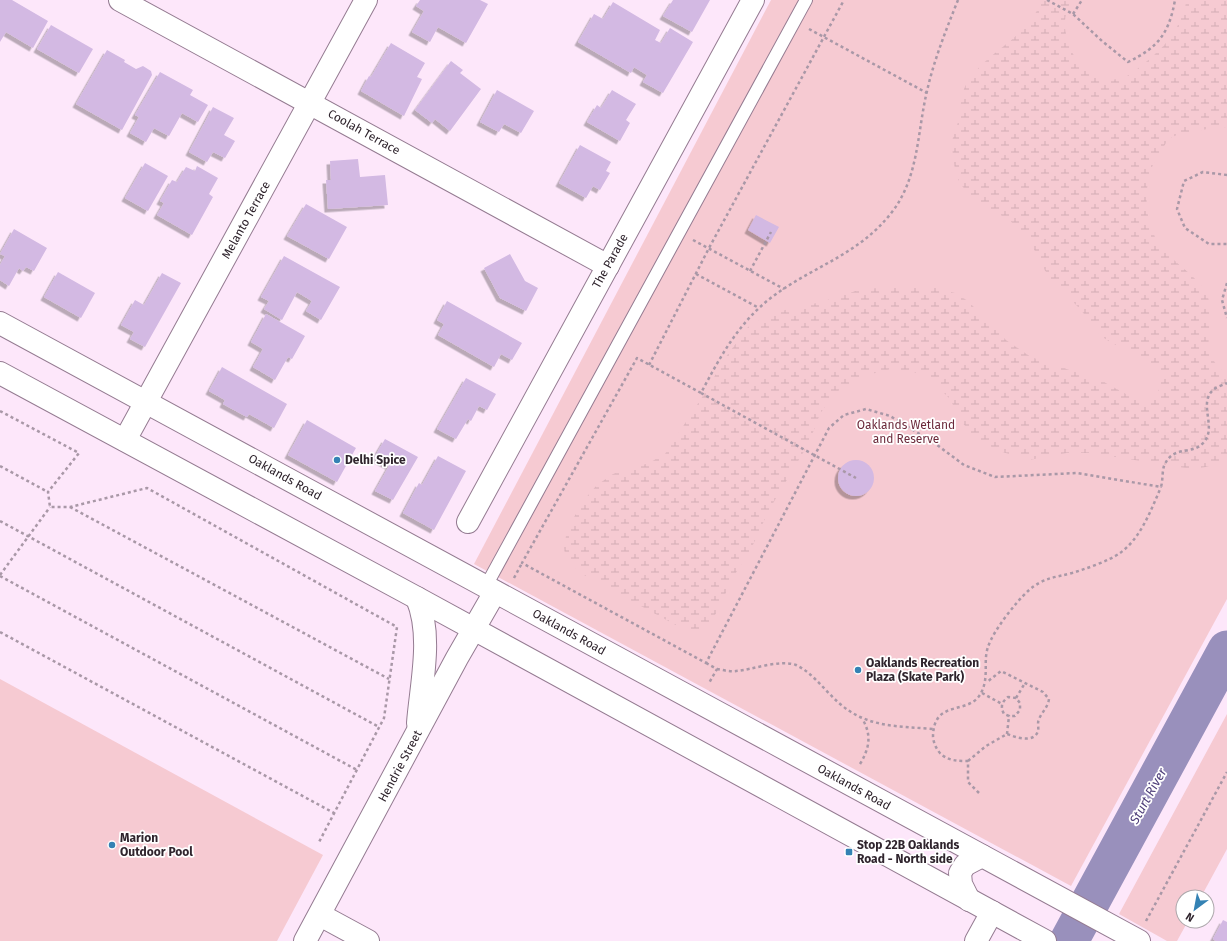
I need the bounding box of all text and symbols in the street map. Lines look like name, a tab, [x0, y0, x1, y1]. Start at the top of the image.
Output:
street label: Coolah Terrace	[326, 106, 402, 158]
street label: Melanto Terrace	[219, 179, 273, 261]
street label: The Parade	[589, 231, 631, 291]
park label: Oaklands Wetland and Reserve	[857, 418, 955, 446]
street label: Oaklands Road	[246, 451, 324, 503]
place label: Delhi Spice	[345, 453, 406, 467]
marker: Delhi Spice	[332, 455, 342, 465]
street label: Oaklands Road	[530, 606, 608, 658]
place label: Oaklands Recreation Plaza (Skate Park)	[866, 656, 979, 684]
marker: Oaklands Recreation Plaza (Skate Park)	[853, 665, 863, 675]
street label: Hendrie Street	[375, 727, 425, 804]
street label: Oaklands Road	[815, 761, 893, 813]
water label: Sturt River	[1126, 765, 1170, 827]
place label: Marion Outdoor Pool	[120, 831, 193, 859]
place label: Stop 22B Oaklands Road - North side	[857, 838, 960, 866]
marker: Marion Outdoor Pool	[107, 840, 117, 850]
marker: Stop 22B Oaklands Road - North side	[844, 847, 854, 857]
north arrow	[1175, 889, 1215, 929]
text: N	[1183, 910, 1197, 925]

